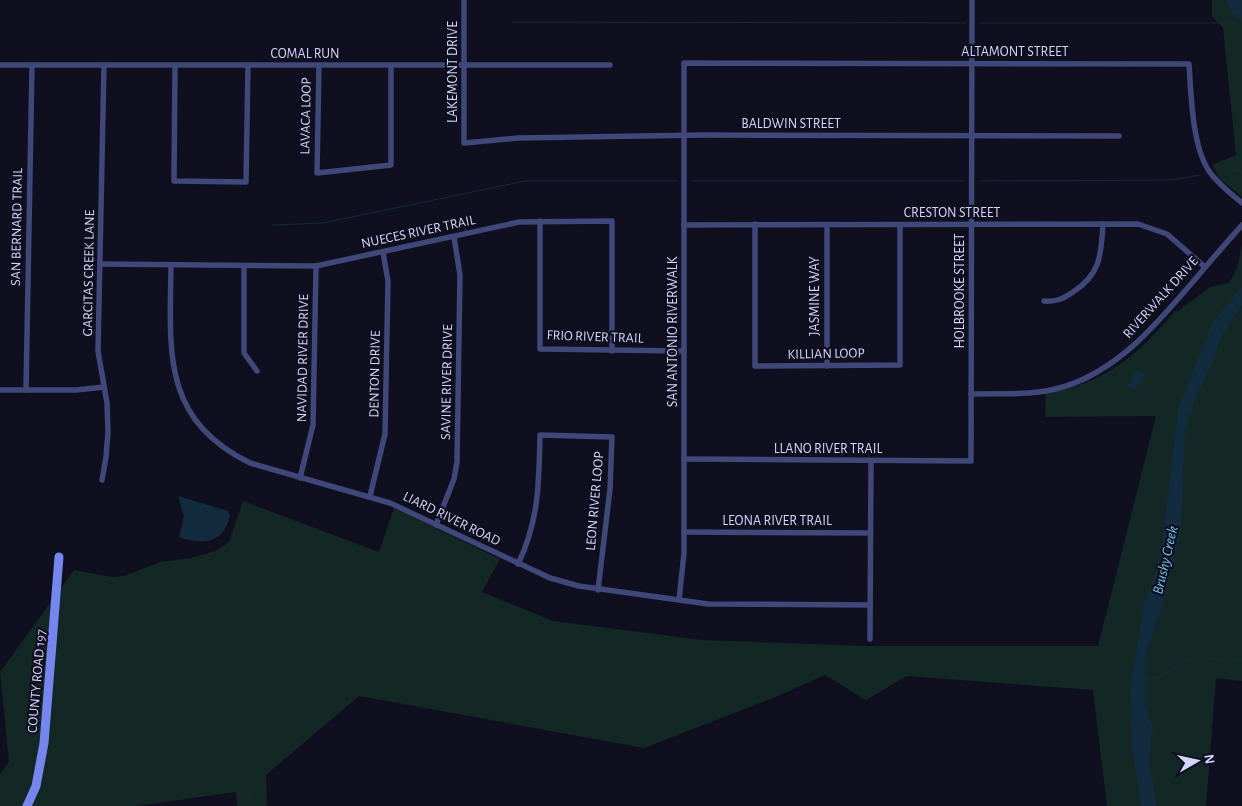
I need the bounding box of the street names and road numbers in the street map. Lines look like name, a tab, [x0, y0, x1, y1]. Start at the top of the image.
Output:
street label: LAKEMONT DRIVE	[446, 21, 460, 123]
street label: ALTAMONT STREET	[961, 45, 1069, 59]
street label: COMAL RUN	[270, 47, 340, 61]
street label: LAVACA LOOP	[298, 77, 314, 155]
street label: BALDWIN STREET	[741, 117, 841, 131]
street label: SAN BERNARD TRAIL	[9, 168, 25, 286]
street label: CRESTON STREET	[904, 206, 1000, 220]
street label: GARCITAS CREEK LANE	[81, 209, 97, 337]
street label: NUECES RIVER TRAIL	[360, 213, 477, 251]
street label: HOLBROOKE STREET	[953, 233, 967, 349]
street label: RIVERWALK DRIVE	[1121, 254, 1201, 341]
street label: SAN ANTONIO RIVERWALK	[666, 256, 680, 407]
street label: JASMINE WAY	[808, 256, 822, 336]
street label: NAVIDAD RIVER DRIVE	[295, 294, 311, 422]
street label: SAVINE RIVER DRIVE	[439, 324, 455, 440]
street label: FRIO RIVER TRAIL	[546, 328, 644, 346]
street label: DENTON DRIVE	[367, 330, 383, 418]
street label: KILLIAN LOOP	[787, 346, 865, 362]
street label: LLANO RIVER TRAIL	[774, 442, 882, 456]
street label: LEON RIVER LOOP	[584, 451, 606, 551]
street label: LIARD RIVER ROAD	[401, 489, 502, 548]
street label: LEONA RIVER TRAIL	[722, 514, 832, 528]
street label: COUNTY ROAD 197	[25, 629, 49, 733]

